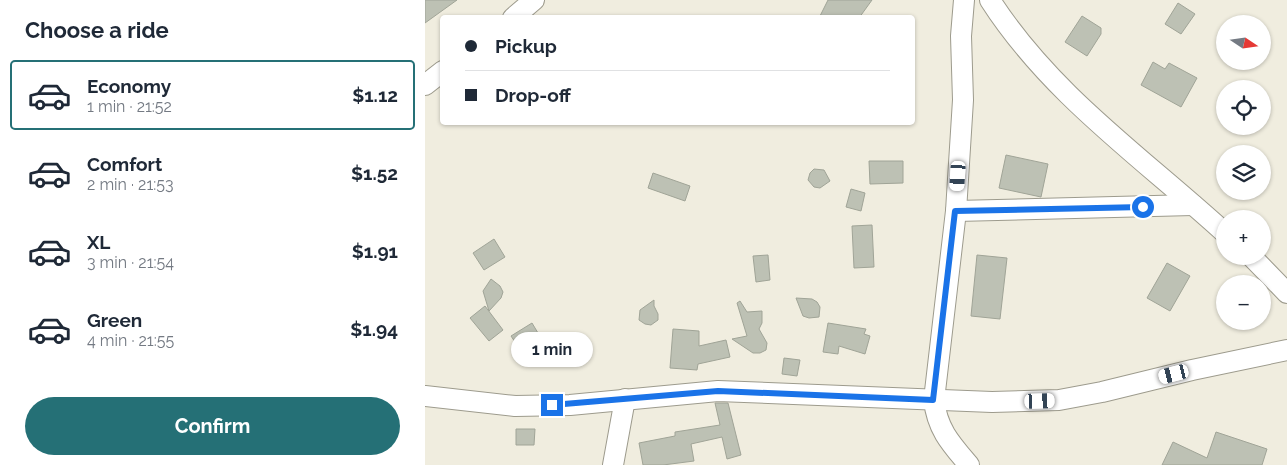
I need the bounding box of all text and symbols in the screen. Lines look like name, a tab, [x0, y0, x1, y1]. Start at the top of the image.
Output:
north arrow	[1216, 15, 1271, 70]
map controls	[1216, 15, 1271, 330]
text: Choose a ride	[25, 17, 169, 43]
text: Pickup	[495, 35, 557, 57]
icon: car	[27, 73, 72, 118]
text: Economy	[87, 75, 171, 97]
button: locate	[1216, 80, 1271, 135]
text: $1.12	[352, 84, 398, 106]
text: Drop-off	[495, 84, 571, 106]
text: 1 min · 21:52	[87, 97, 172, 116]
button: layers	[1216, 145, 1271, 200]
icon: car	[27, 151, 72, 196]
text: Comfort	[87, 153, 162, 175]
car	[949, 161, 966, 191]
text: $1.52	[351, 162, 398, 184]
text: 2 min · 21:53	[87, 175, 174, 194]
route start	[1132, 196, 1154, 218]
button: +	[1216, 210, 1271, 265]
icon: car	[27, 229, 72, 274]
text: XL	[87, 231, 110, 253]
text: $1.91	[352, 240, 398, 262]
text: 3 min · 21:54	[87, 253, 174, 272]
button: −	[1216, 275, 1271, 330]
icon: car	[27, 307, 72, 352]
text: Green	[87, 309, 142, 331]
text: $1.94	[350, 318, 398, 340]
text: 4 min · 21:55	[87, 331, 174, 350]
callout: 1 min	[511, 332, 593, 368]
text: 1 min	[532, 340, 572, 359]
car	[1157, 363, 1190, 385]
car	[1024, 393, 1055, 409]
route end	[541, 394, 563, 416]
button: Confirm	[25, 397, 400, 455]

